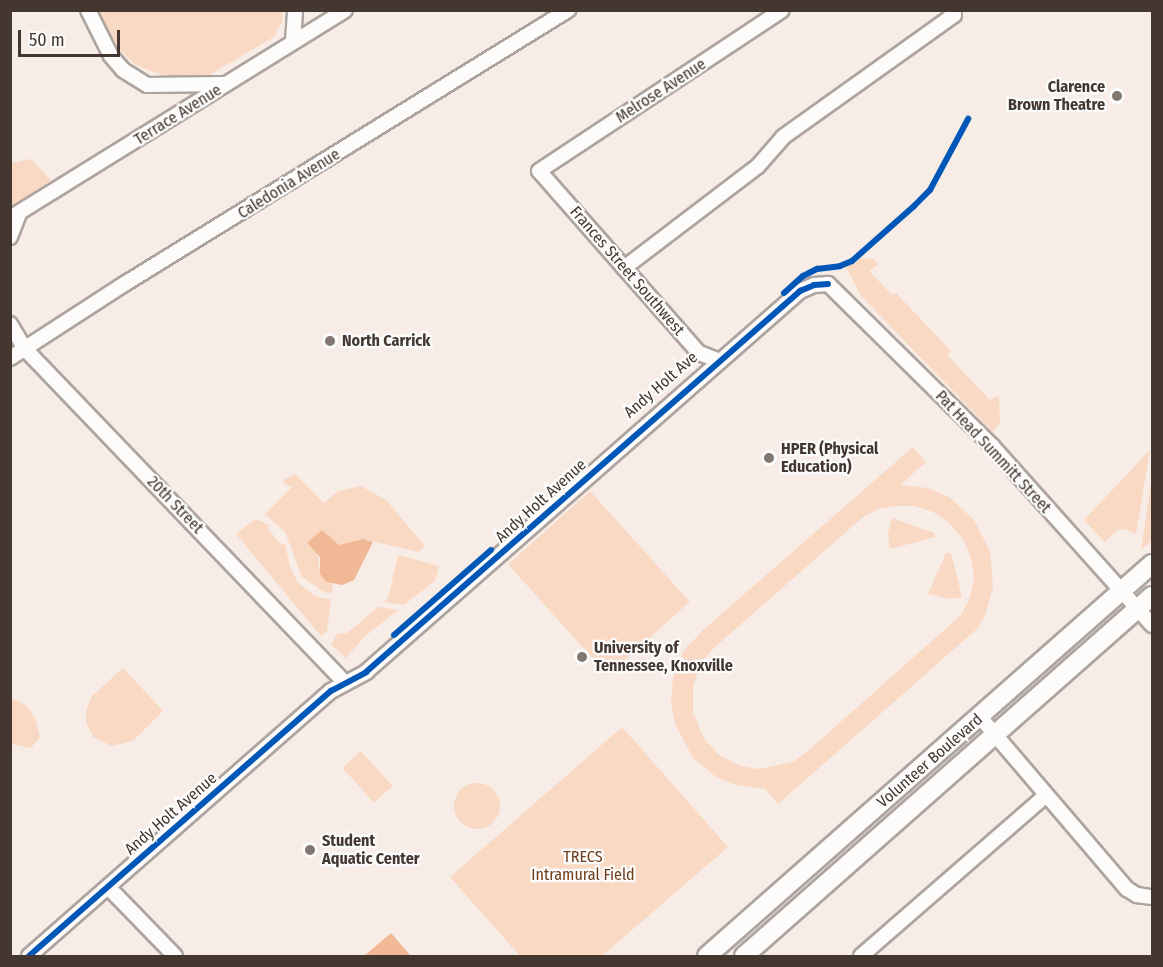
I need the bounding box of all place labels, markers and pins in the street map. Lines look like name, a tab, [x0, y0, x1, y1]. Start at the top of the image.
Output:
place label: Clarence Brown Theatre	[1008, 77, 1105, 115]
marker: Clarence Brown Theatre	[1110, 89, 1124, 103]
place label: North Carrick	[342, 331, 430, 351]
marker: North Carrick	[323, 334, 337, 348]
place label: HPER (Physical Education)	[781, 439, 878, 477]
marker: HPER (Physical Education)	[762, 451, 776, 465]
place label: University of Tennessee, Knoxville	[594, 638, 733, 676]
marker: University of Tennessee, Knoxville	[575, 650, 589, 664]
place label: Student Aquatic Center	[322, 831, 420, 869]
marker: Student Aquatic Center	[303, 843, 317, 857]

